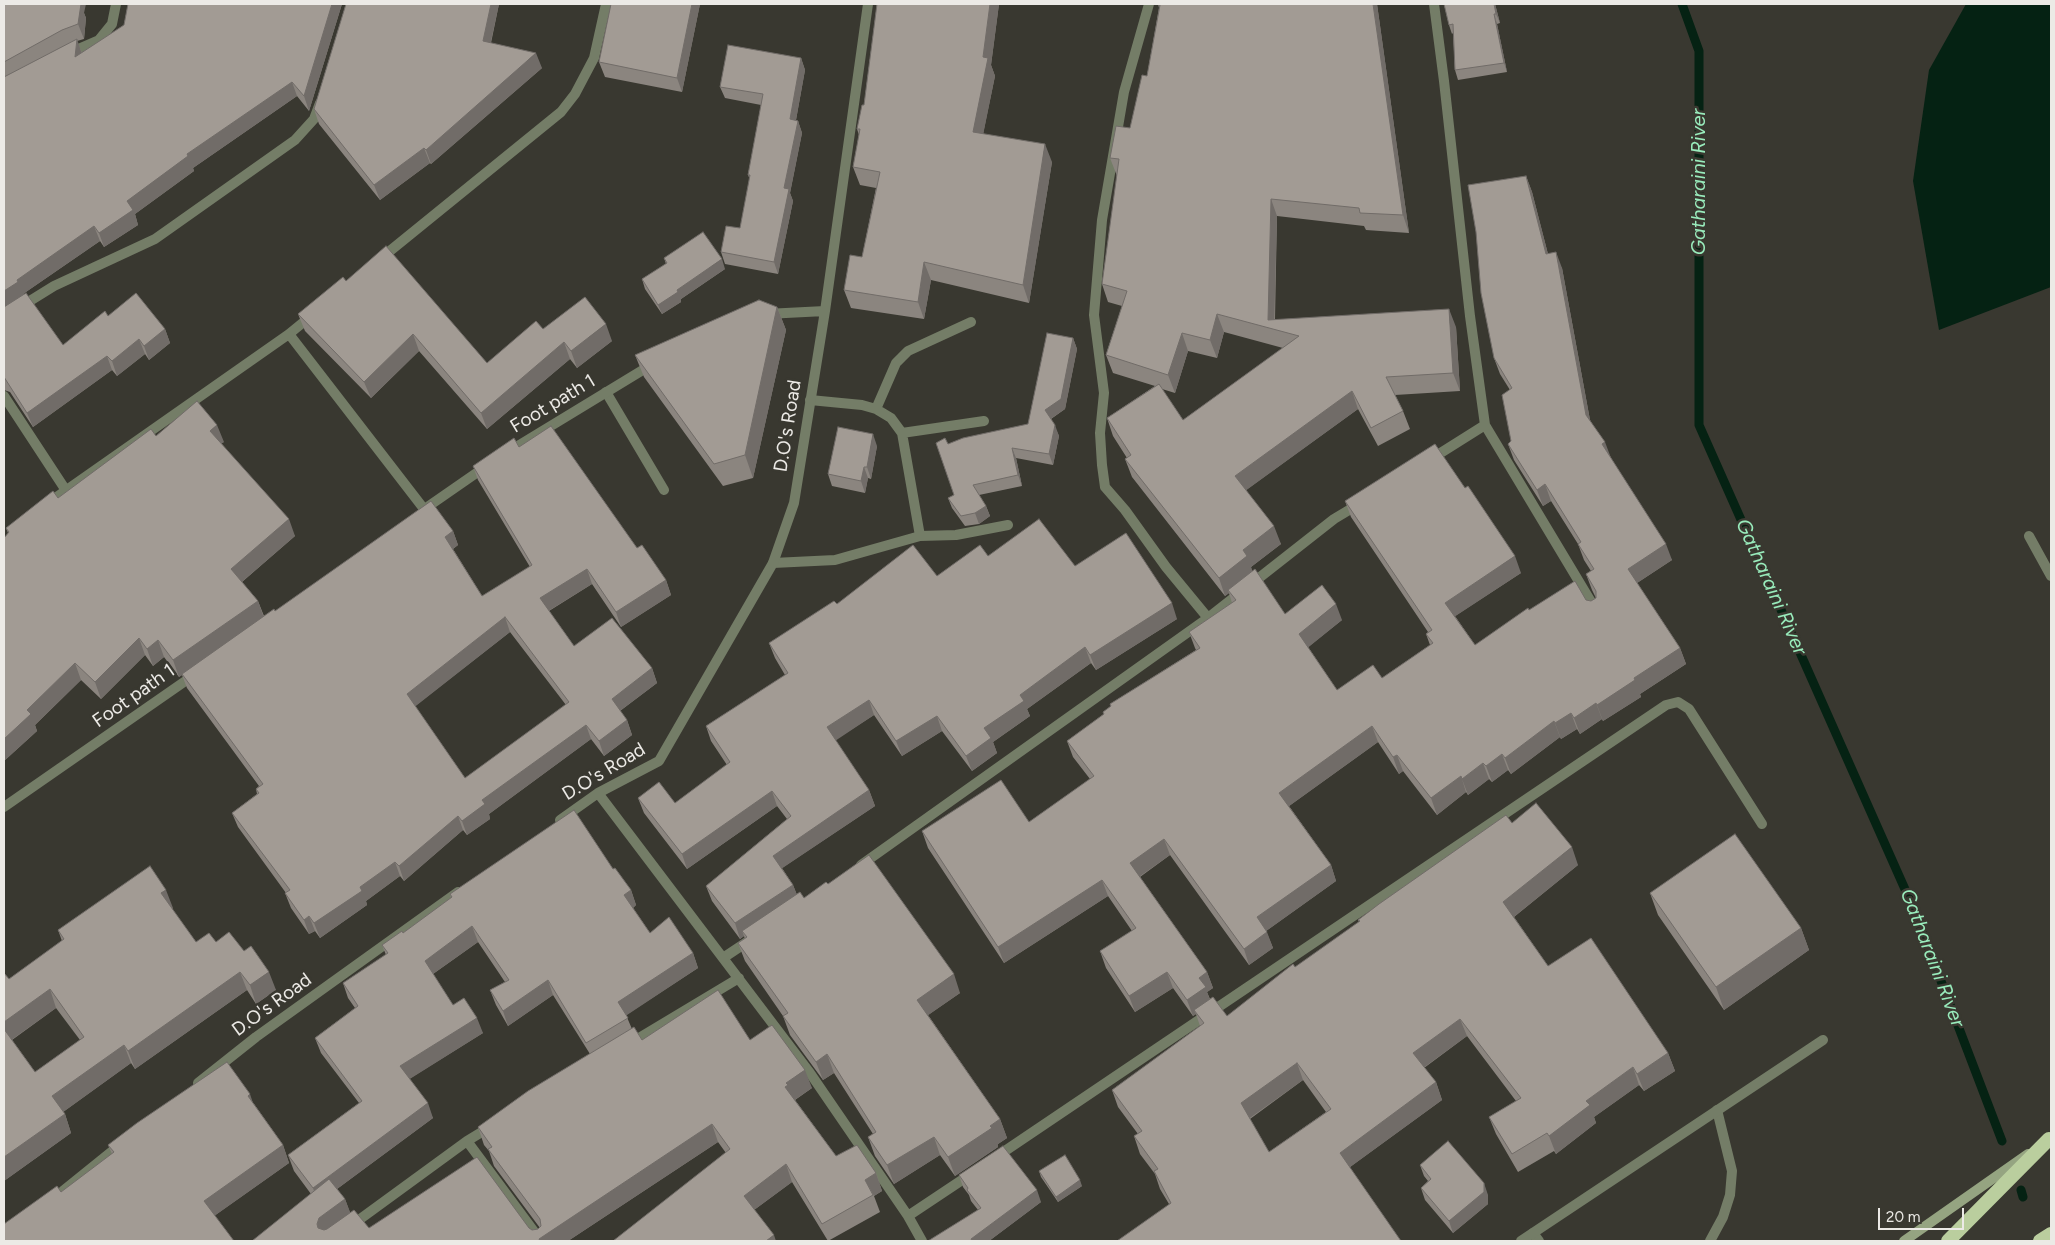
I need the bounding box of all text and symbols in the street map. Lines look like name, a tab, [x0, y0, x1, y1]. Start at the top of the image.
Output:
water label: Gatharaini River	[1687, 109, 1711, 255]
street label: Foot path 1	[506, 370, 600, 438]
street label: D.O's Road	[769, 378, 807, 474]
water label: Gatharaini River	[1730, 515, 1812, 659]
street label: Foot path 1	[88, 659, 180, 733]
street label: D.O's Road	[558, 738, 650, 806]
water label: Gatharaini River	[1895, 885, 1969, 1031]
street label: D.O's Road	[228, 968, 316, 1042]
scale bar	[1880, 1198, 1966, 1230]
text: 20 m	[1886, 1208, 1920, 1226]

